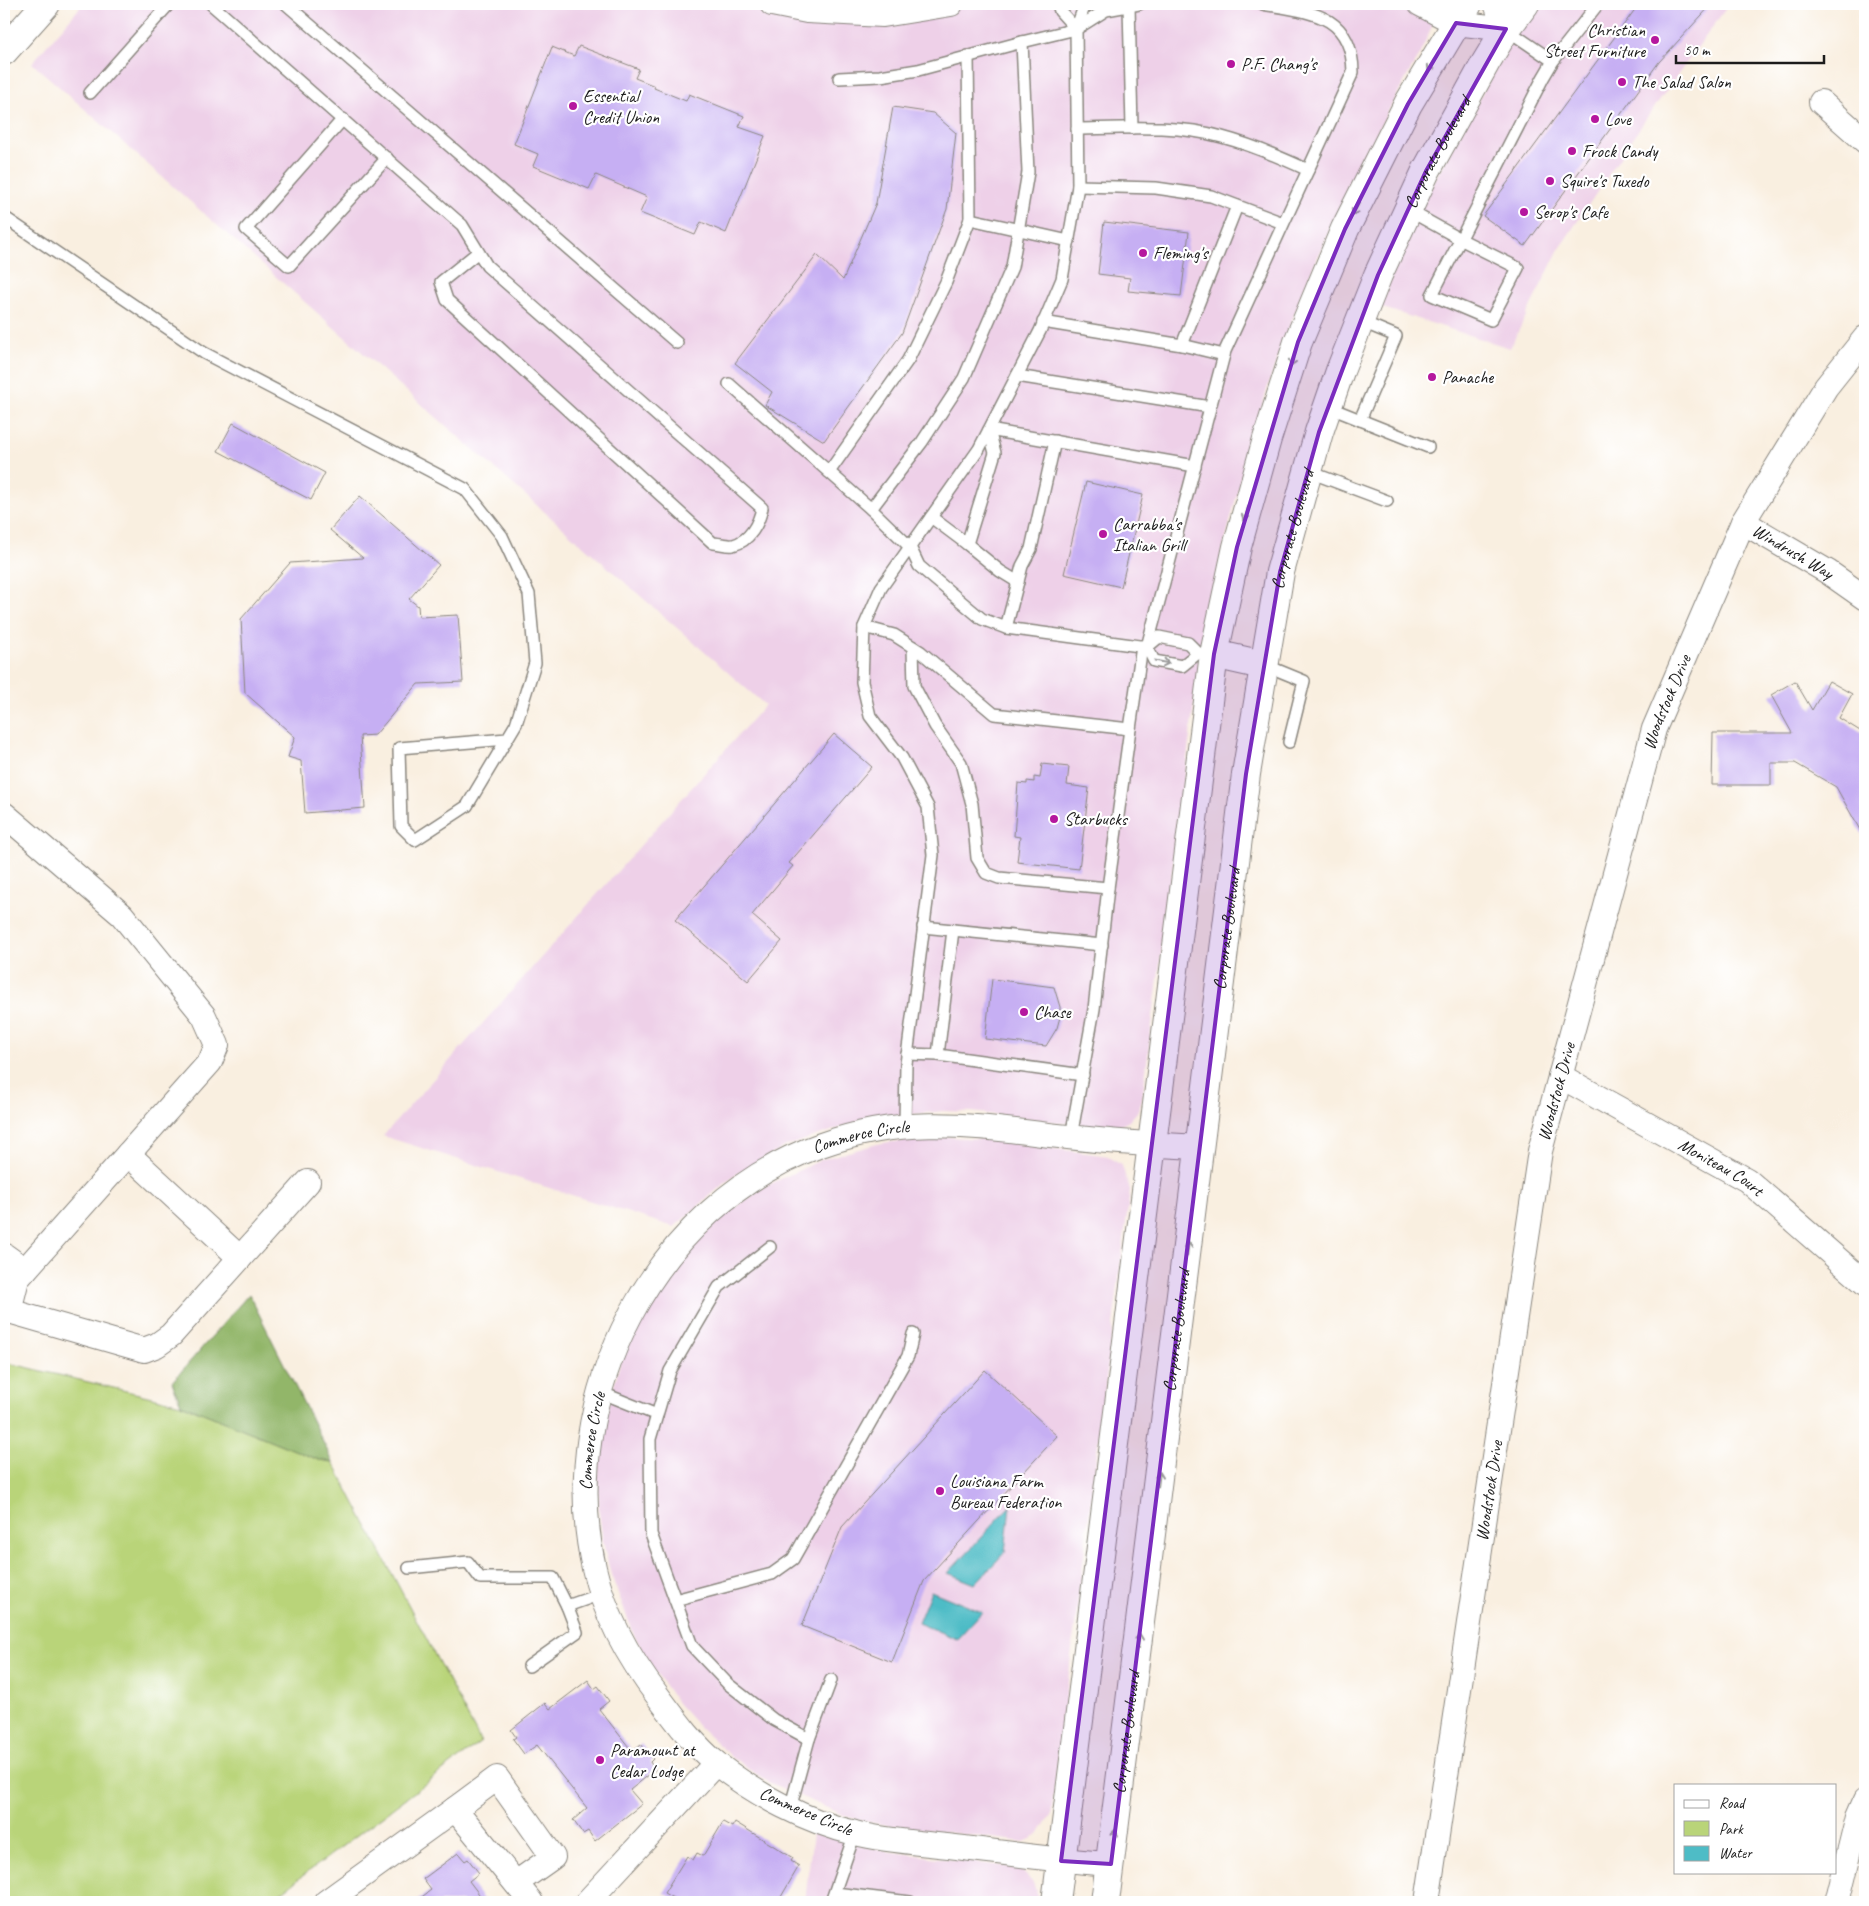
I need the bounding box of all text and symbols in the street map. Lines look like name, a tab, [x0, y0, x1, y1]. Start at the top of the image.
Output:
place label: Christian Street Furniture	[1544, 19, 1646, 62]
scale bar	[1676, 32, 1824, 64]
marker: Christian Street Furniture	[1649, 34, 1661, 46]
text: 50 m	[1684, 41, 1711, 60]
place label: P.F. Chang's	[1241, 53, 1318, 75]
marker: P.F. Chang's	[1225, 58, 1237, 70]
one-way arrow	[1426, 58, 1436, 72]
place label: The Salad Salon	[1632, 71, 1732, 93]
marker: The Salad Salon	[1616, 76, 1628, 88]
place label: Essential Credit Union	[583, 85, 660, 128]
street label: Corporate Boulevard	[1399, 90, 1477, 212]
marker: Essential Credit Union	[567, 100, 579, 112]
place label: Love	[1605, 108, 1632, 130]
marker: Love	[1589, 113, 1601, 125]
place label: Frock Candy	[1582, 140, 1659, 162]
marker: Frock Candy	[1566, 145, 1578, 157]
place label: Squire's Tuxedo	[1560, 170, 1650, 192]
marker: Squire's Tuxedo	[1544, 175, 1556, 187]
one-way arrow	[1350, 201, 1360, 216]
place label: Serop's Cafe	[1534, 201, 1609, 223]
marker: Serop's Cafe	[1518, 206, 1530, 218]
place label: Fleming's	[1153, 242, 1209, 264]
marker: Fleming's	[1137, 247, 1149, 259]
one-way arrow	[1287, 350, 1297, 366]
place label: Panache	[1442, 366, 1494, 388]
marker: Panache	[1426, 371, 1438, 383]
street label: Corporate Boulevard	[1266, 464, 1320, 591]
one-way arrow	[1241, 506, 1250, 522]
place label: Carrabba's Italian Grill	[1113, 513, 1188, 556]
street label: Windrush Way	[1748, 519, 1840, 585]
marker: Carrabba's Italian Grill	[1097, 528, 1109, 540]
street label: Woodstock Drive	[1638, 650, 1696, 752]
one-way arrow	[1154, 658, 1170, 668]
place label: Starbucks	[1064, 808, 1129, 830]
marker: Starbucks	[1048, 813, 1060, 825]
street label: Corporate Boulevard	[1208, 863, 1246, 991]
place label: Chase	[1034, 1001, 1072, 1023]
marker: Chase	[1018, 1006, 1030, 1018]
street label: Woodstock Drive	[1532, 1039, 1580, 1143]
street label: Commerce Circle	[809, 1115, 911, 1158]
street label: Moniteau Court	[1675, 1133, 1770, 1202]
one-way arrow	[1183, 1241, 1193, 1257]
street label: Corporate Boulevard	[1158, 1265, 1195, 1393]
street label: Commerce Circle	[575, 1388, 610, 1490]
street label: Woodstock Drive	[1471, 1438, 1507, 1542]
place label: Louisiana Farm Bureau Federation	[950, 1470, 1062, 1513]
one-way arrow	[1154, 1472, 1164, 1488]
marker: Louisiana Farm Bureau Federation	[934, 1485, 946, 1497]
one-way arrow	[1134, 1633, 1144, 1649]
street label: Corporate Boulevard	[1108, 1667, 1145, 1795]
place label: Paramount at Cedar Lodge	[610, 1739, 697, 1782]
marker: Paramount at Cedar Lodge	[594, 1754, 606, 1766]
street label: Commerce Circle	[756, 1782, 857, 1841]
legend	[1674, 1784, 1836, 1874]
text: Road	[1719, 1794, 1746, 1813]
text: Park	[1719, 1820, 1744, 1839]
one-way arrow	[1110, 1829, 1120, 1845]
text: Water	[1719, 1844, 1753, 1863]

